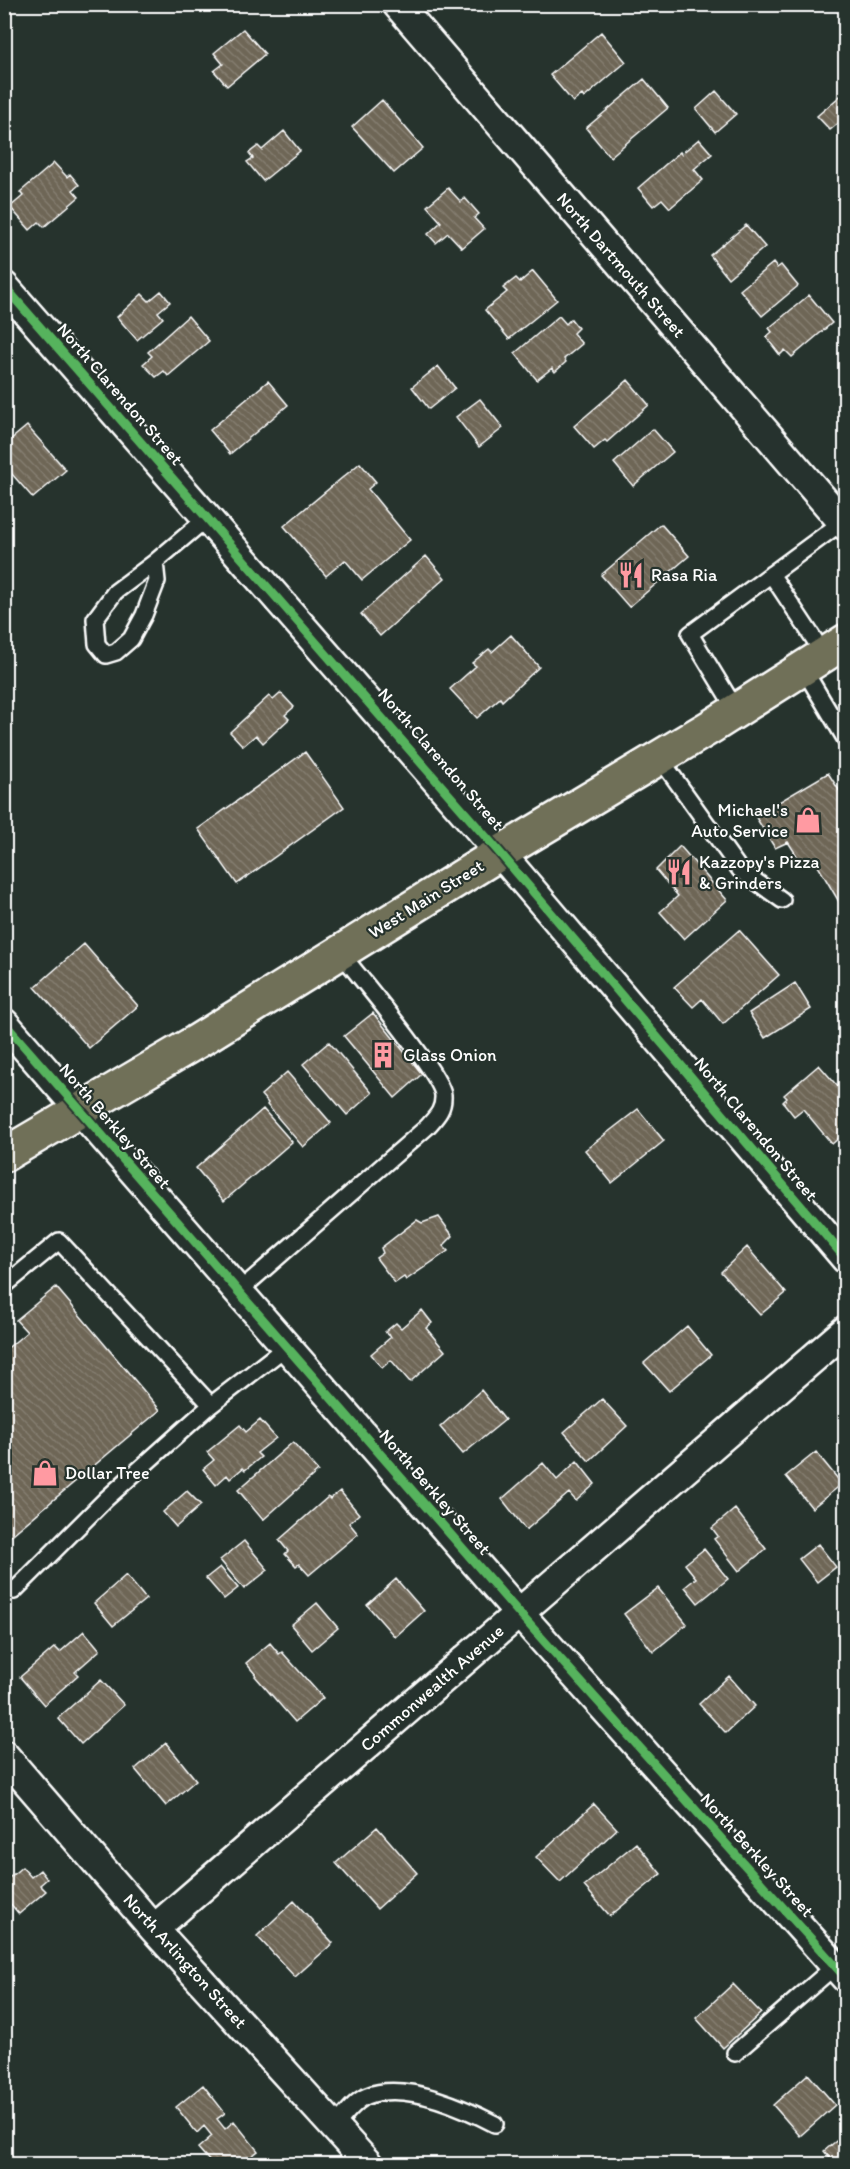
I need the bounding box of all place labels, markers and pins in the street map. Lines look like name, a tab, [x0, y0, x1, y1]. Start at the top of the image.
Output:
restaurant icon: Rasa Ria	[616, 560, 646, 590]
place label: Rasa Ria	[651, 564, 718, 586]
place label: Michael's Auto Service	[691, 799, 788, 842]
shop icon: Michael's Auto Service	[793, 805, 823, 835]
place label: Kazzopy's Pizza & Grinders	[699, 851, 820, 894]
restaurant icon: Kazzopy's Pizza & Grinders	[664, 857, 694, 887]
building icon: Glass Onion	[368, 1040, 398, 1070]
place label: Glass Onion	[403, 1044, 497, 1066]
shop icon: Dollar Tree	[30, 1458, 60, 1488]
place label: Dollar Tree	[65, 1462, 150, 1484]

